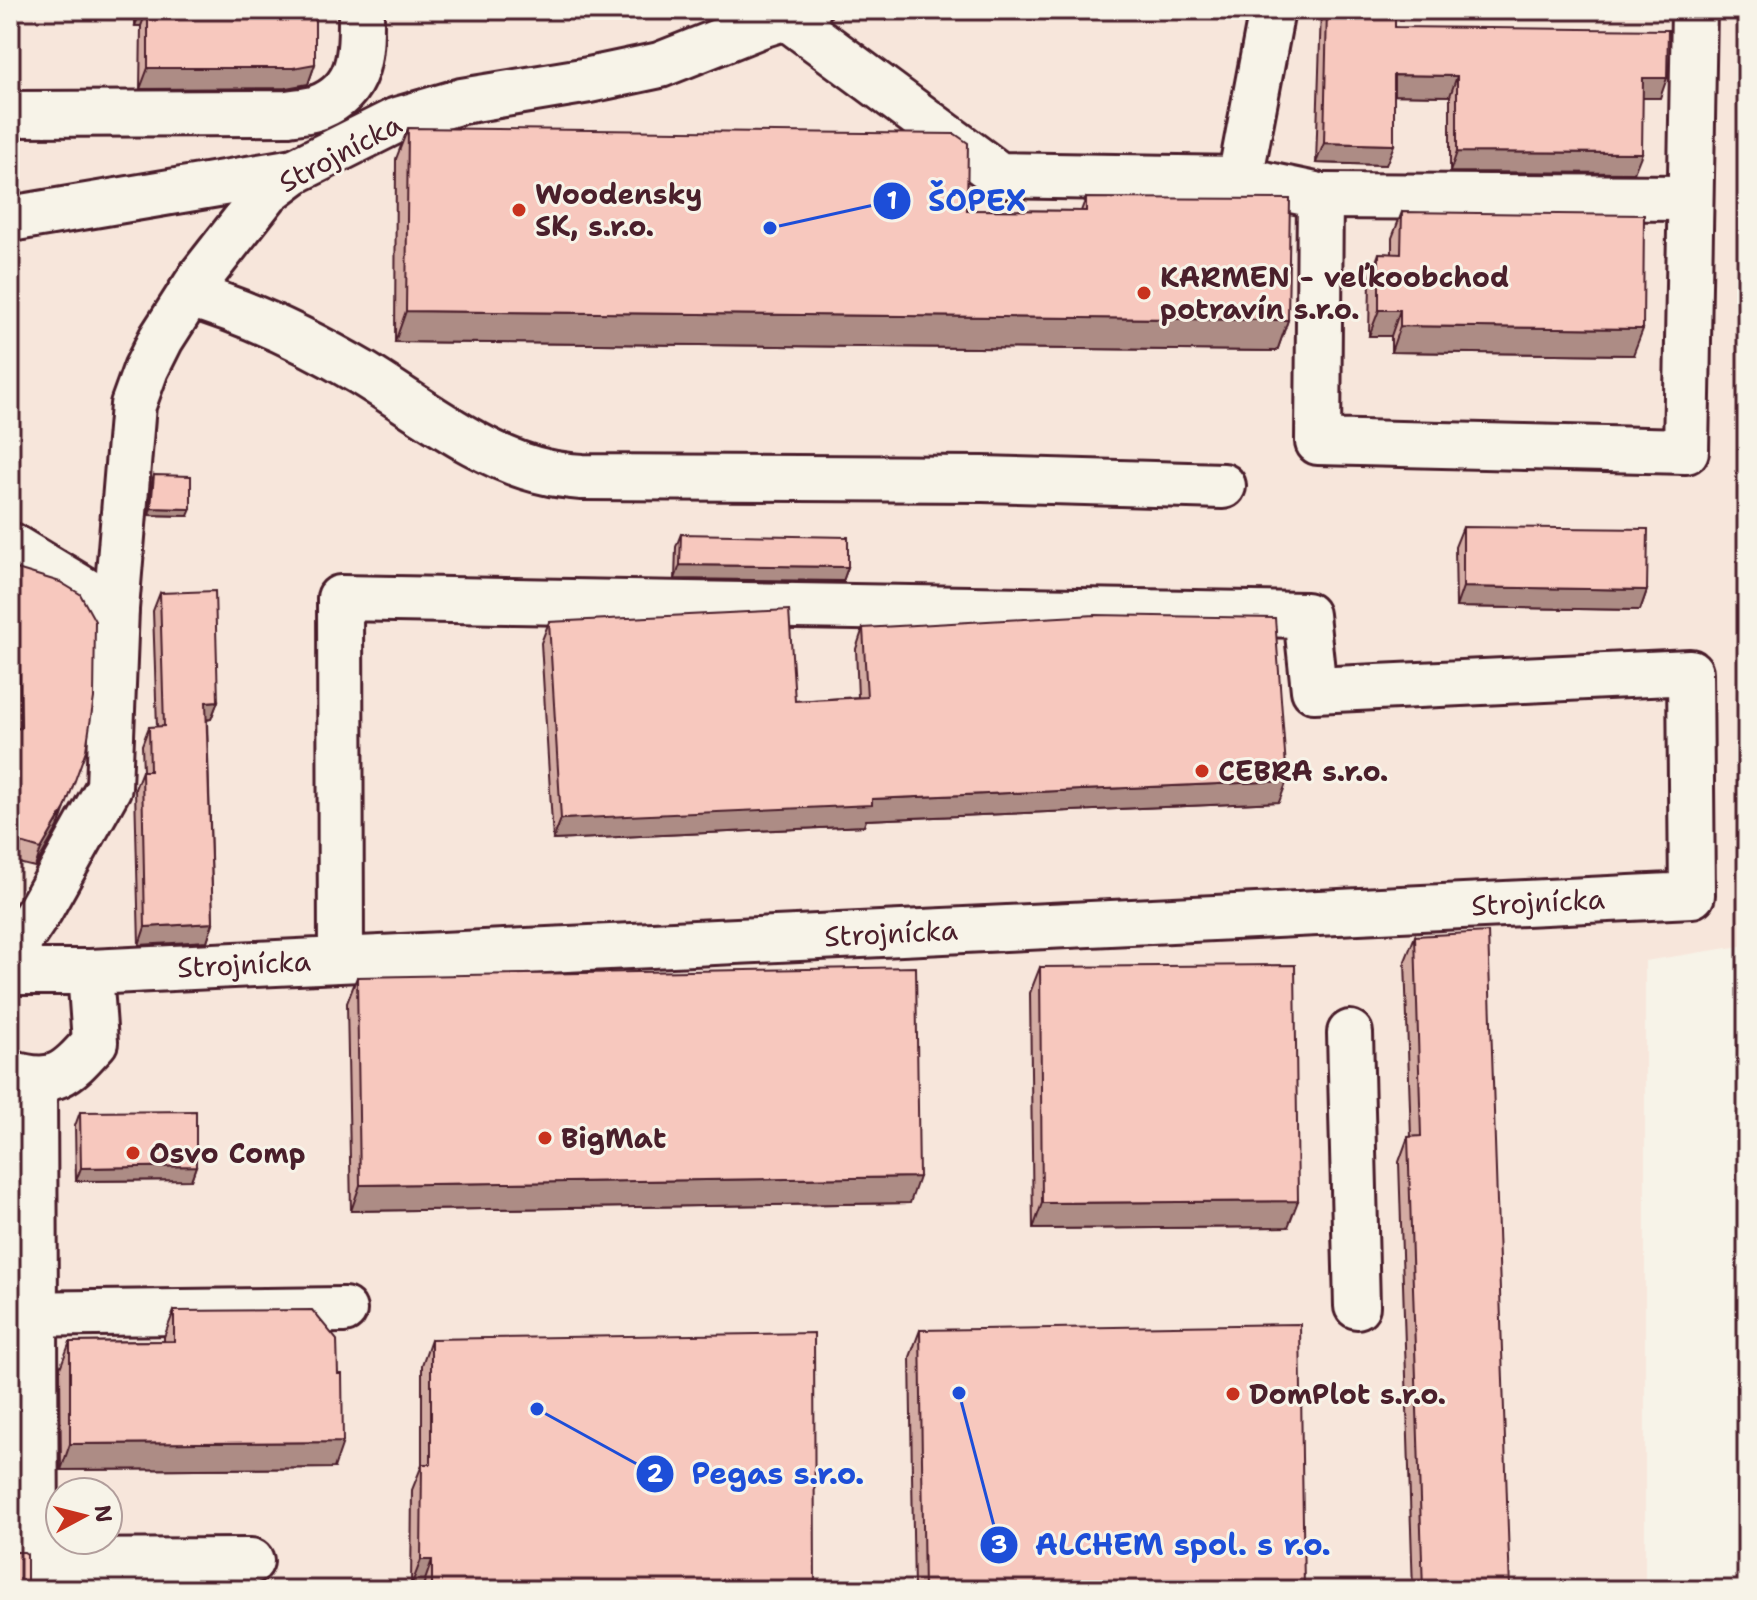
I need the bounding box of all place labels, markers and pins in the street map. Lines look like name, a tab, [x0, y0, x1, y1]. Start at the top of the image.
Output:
callout: ŠOPEX	[872, 174, 1042, 228]
place label: Woodensky SK, s.r.o.	[535, 175, 702, 245]
marker: Woodensky SK, s.r.o.	[510, 201, 528, 219]
place label: KARMEN - veľkoobchod potravín s.r.o.	[1160, 258, 1509, 328]
marker: KARMEN - veľkoobchod potravín s.r.o.	[1135, 284, 1153, 302]
place label: CEBRA s.r.o.	[1218, 752, 1388, 790]
marker: CEBRA s.r.o.	[1193, 762, 1211, 780]
place label: BigMat	[561, 1119, 666, 1157]
marker: BigMat	[536, 1129, 554, 1147]
place label: Osvo Comp	[149, 1134, 305, 1172]
marker: Osvo Comp	[124, 1144, 142, 1162]
place label: DomPlot s.r.o.	[1249, 1375, 1446, 1413]
marker: DomPlot s.r.o.	[1224, 1385, 1242, 1403]
callout: Pegas s.r.o.	[635, 1447, 880, 1501]
callout: ALCHEM spol. s r.o.	[979, 1518, 1347, 1572]

